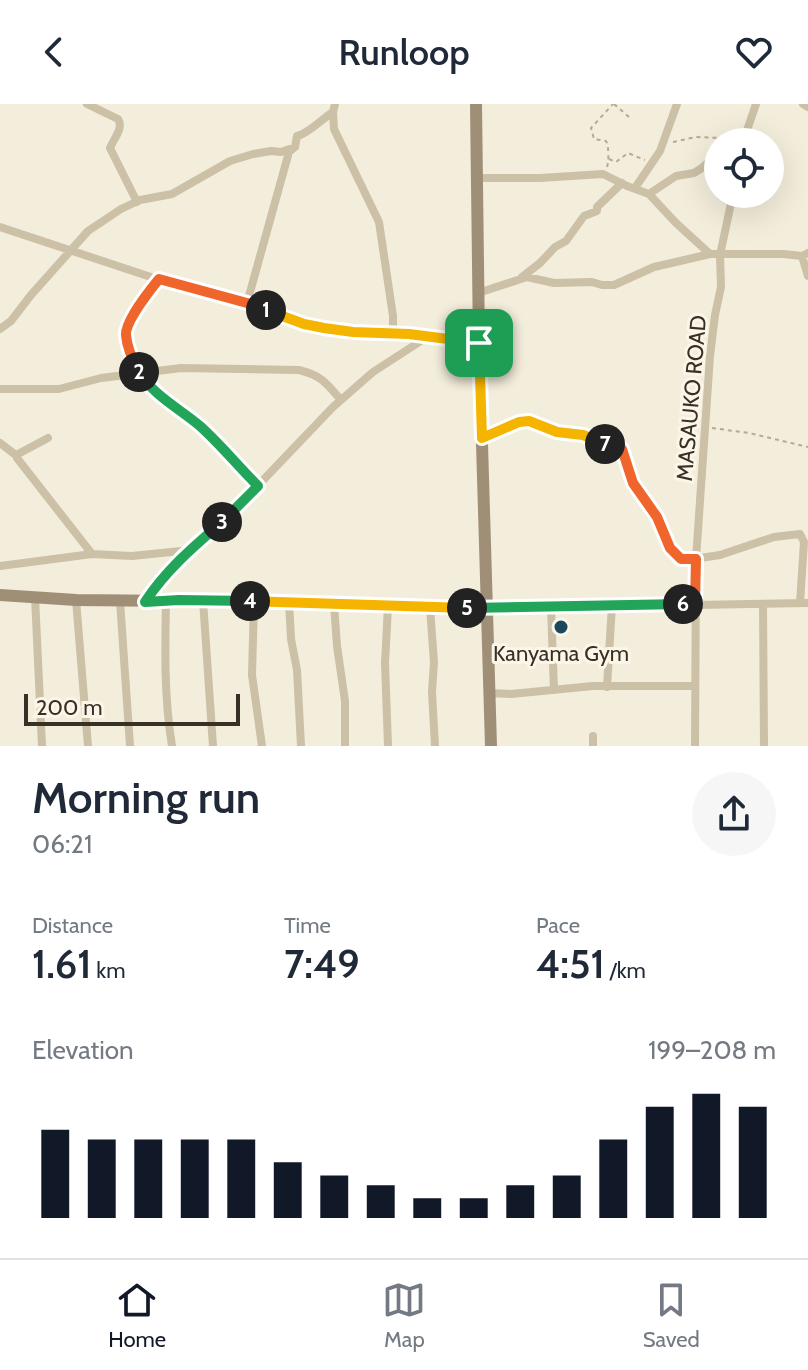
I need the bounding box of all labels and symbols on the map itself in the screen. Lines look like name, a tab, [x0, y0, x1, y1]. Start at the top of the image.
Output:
pin: 1	[246, 290, 286, 330]
pin	[445, 309, 513, 377]
street label: MASAUKO ROAD	[671, 314, 712, 482]
pin: 2	[119, 352, 159, 392]
pin: 7	[585, 424, 625, 464]
pin: 3	[202, 502, 242, 542]
pin: 4	[230, 581, 270, 621]
pin: 6	[663, 584, 703, 624]
pin: 5	[447, 588, 487, 628]
marker: Kanyama Gym	[552, 618, 570, 636]
place label: Kanyama Gym	[493, 640, 629, 667]
scale bar	[24, 690, 240, 726]

